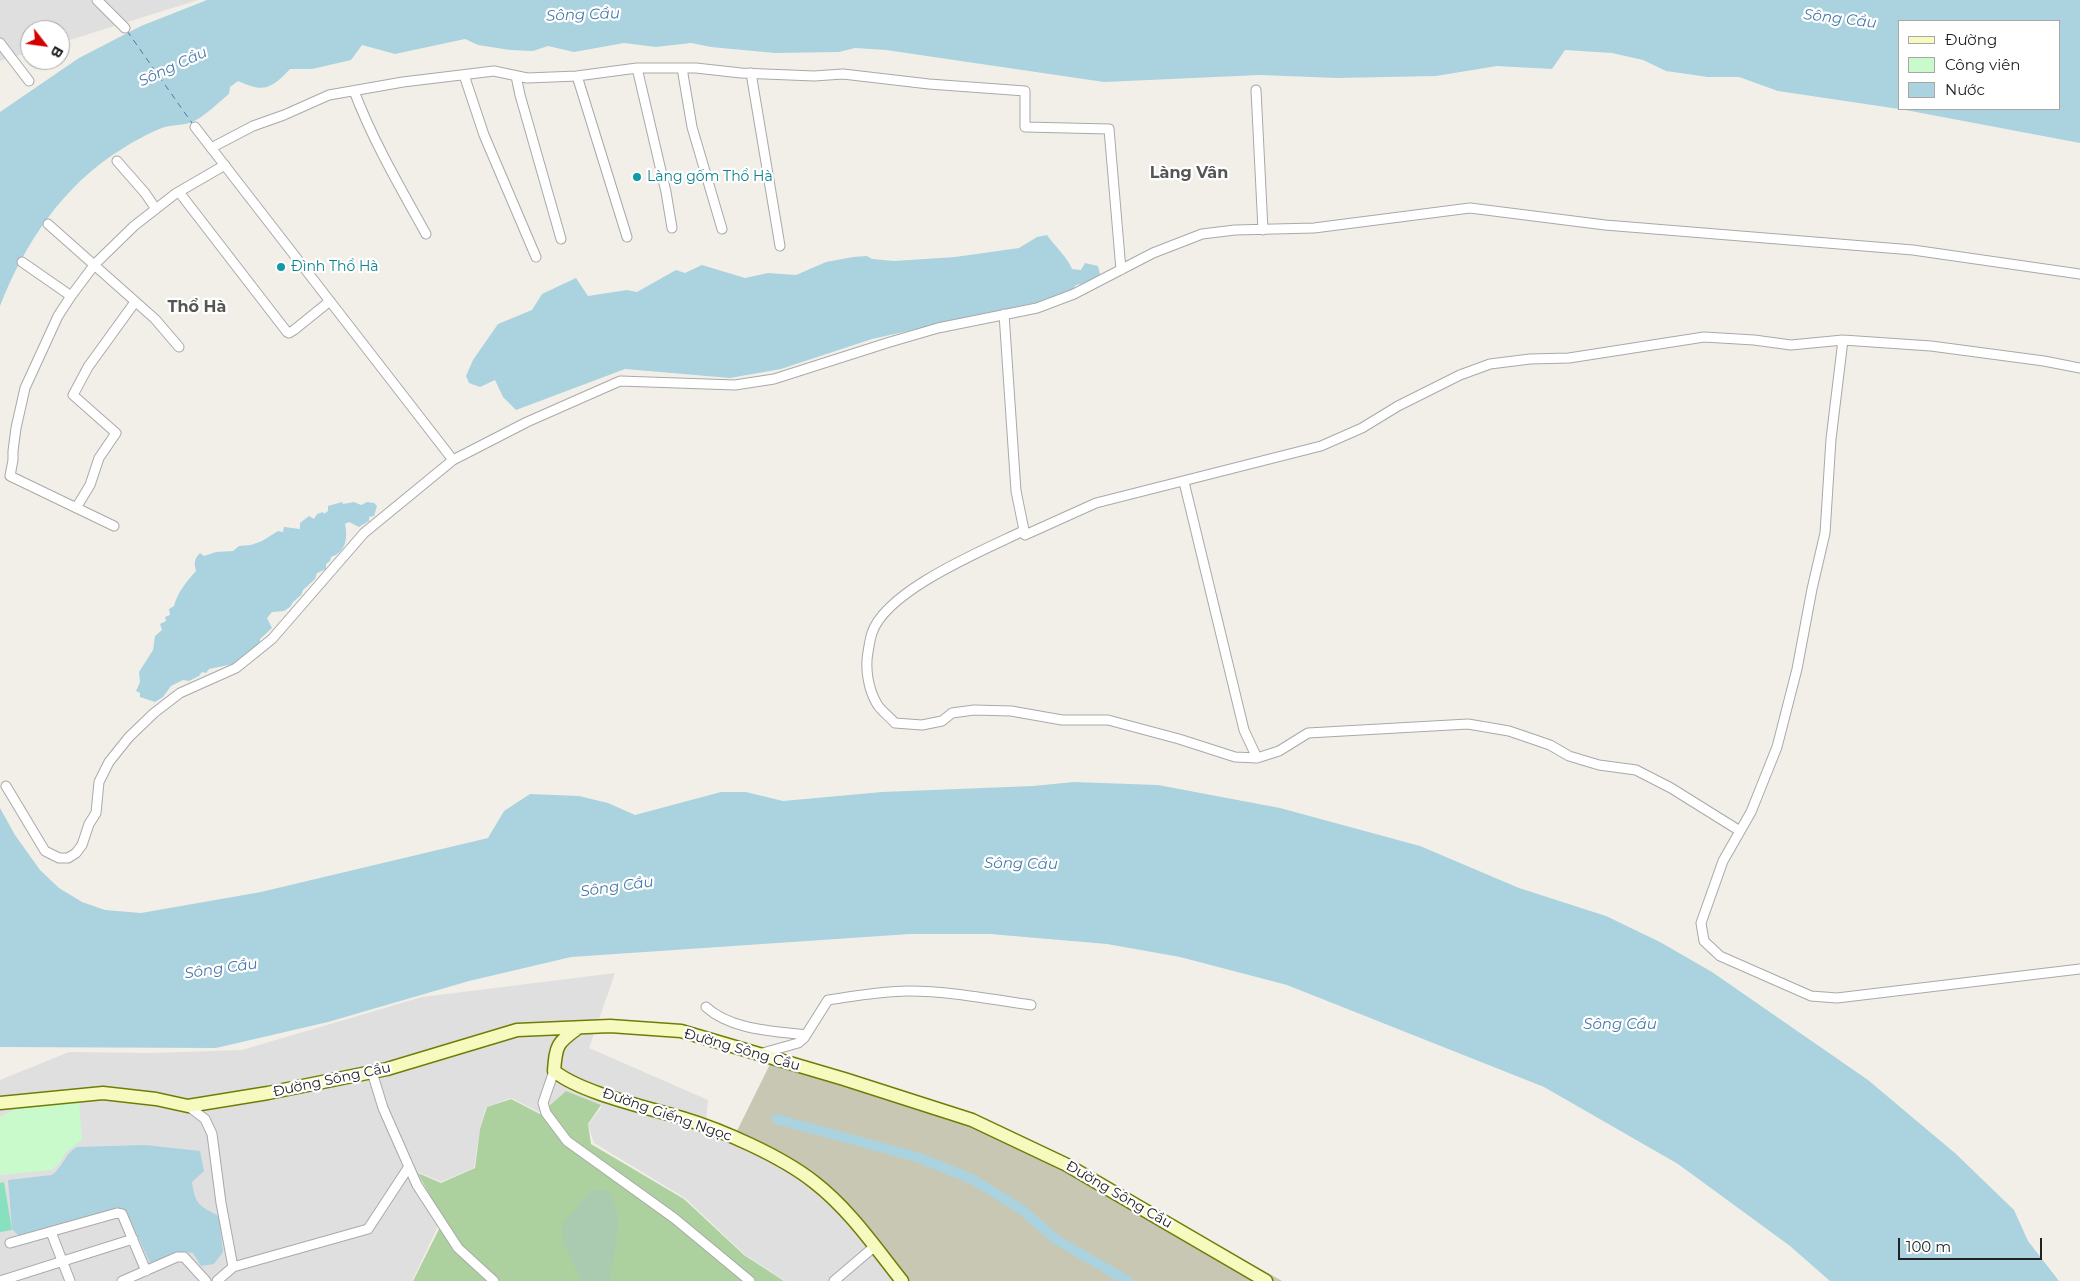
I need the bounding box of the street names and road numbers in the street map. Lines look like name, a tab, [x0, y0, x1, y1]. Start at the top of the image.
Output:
street label: Đường Sông Cầu	[682, 1025, 802, 1075]
street label: Đường Sông Cầu	[272, 1059, 392, 1101]
street label: Đường Giếng Ngọc	[600, 1085, 734, 1145]
street label: Đường Sông Cầu	[1063, 1158, 1175, 1232]

